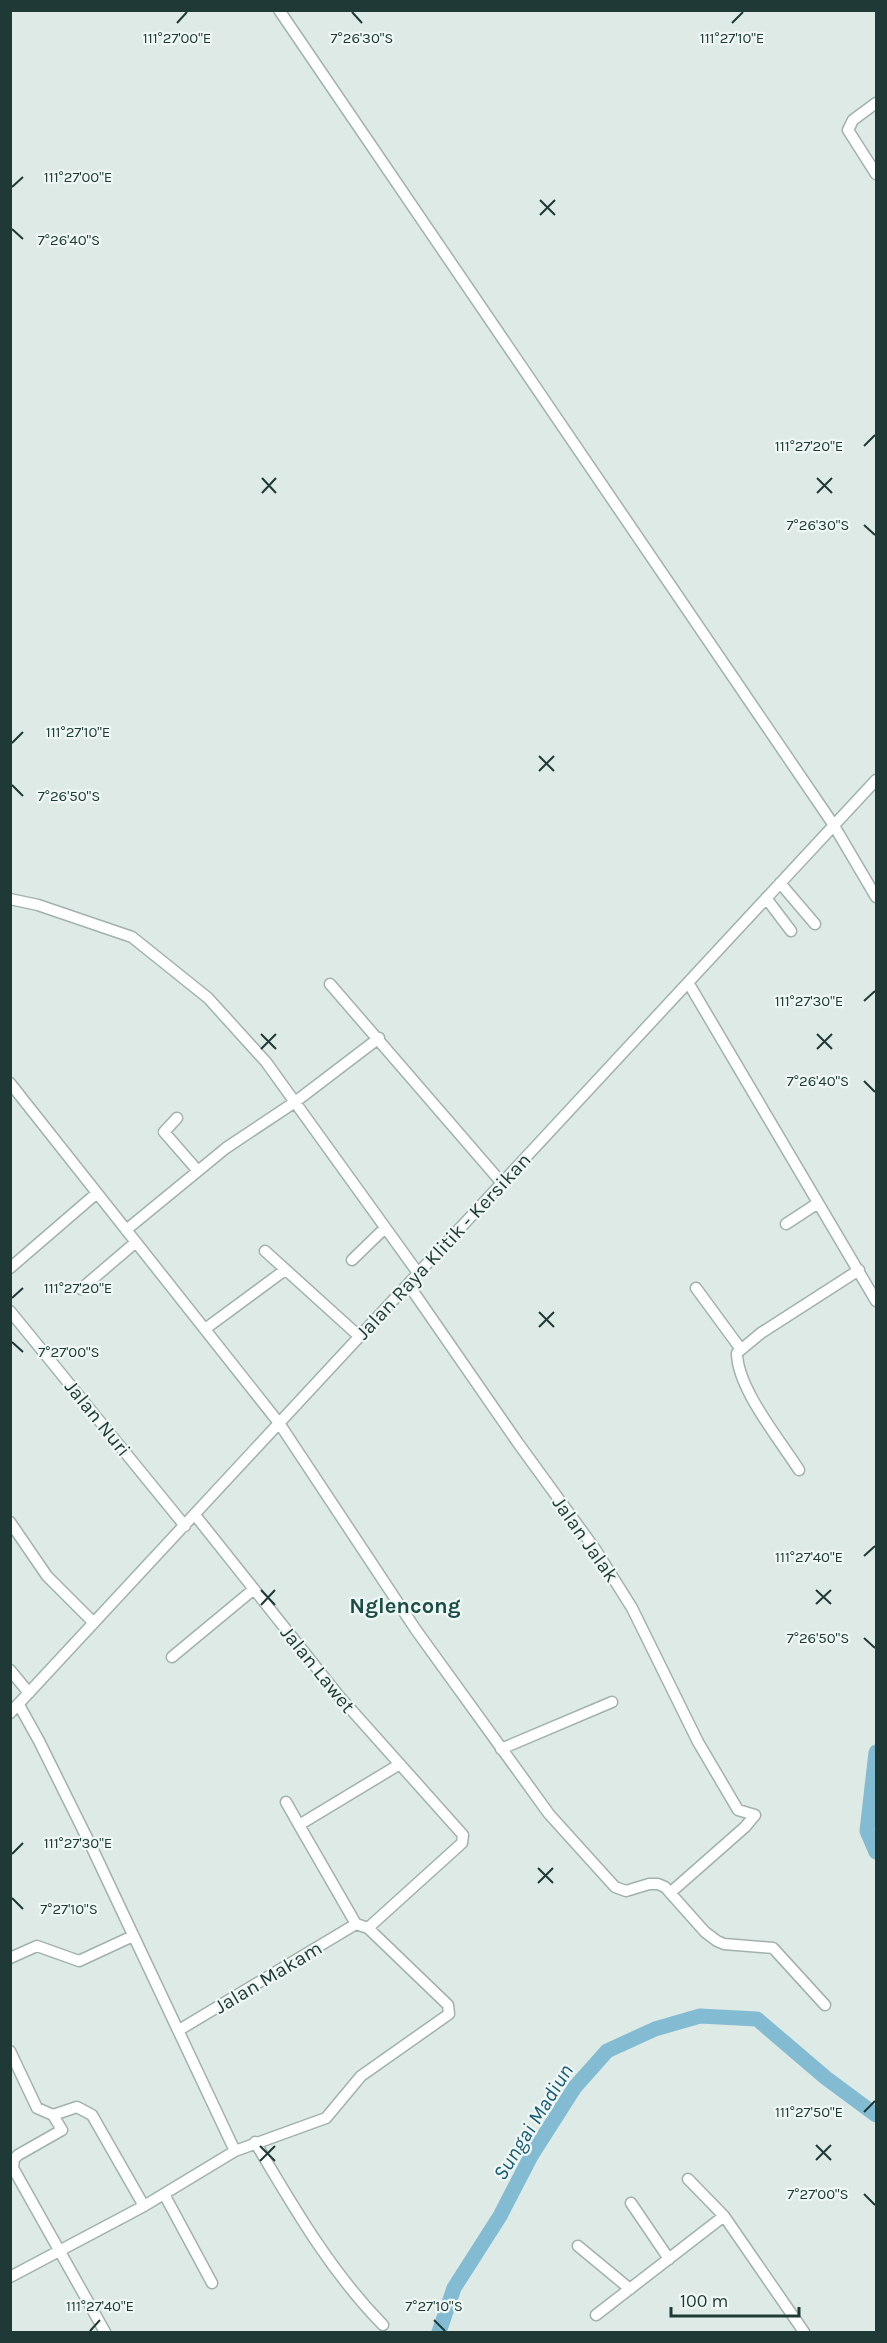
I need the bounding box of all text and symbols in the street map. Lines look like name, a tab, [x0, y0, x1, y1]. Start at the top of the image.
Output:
text: 111°27'00"E	[143, 29, 211, 47]
text: 7°26'30"S	[331, 29, 393, 47]
text: 111°27'10"E	[700, 29, 764, 47]
text: 111°27'00"E	[44, 168, 112, 186]
text: 7°26'40"S	[38, 231, 100, 249]
text: 111°27'20"E	[775, 437, 843, 455]
text: 7°26'30"S	[787, 516, 849, 534]
text: 111°27'10"E	[46, 723, 110, 741]
text: 7°26'50"S	[38, 787, 100, 805]
text: 111°27'30"E	[775, 992, 843, 1010]
text: 7°26'40"S	[787, 1072, 849, 1090]
street label: Jalan Raya Klitik - Kersikan	[351, 1148, 536, 1344]
text: 111°27'20"E	[44, 1279, 112, 1297]
text: 7°27'00"S	[38, 1343, 100, 1361]
street label: Jalan Nuri	[60, 1376, 135, 1461]
street label: Jalan Jalak	[548, 1492, 624, 1587]
text: 111°27'40"E	[775, 1548, 843, 1566]
district label: Nglencong	[349, 1593, 461, 1619]
street label: Jalan Lawet	[276, 1621, 360, 1718]
text: 7°26'50"S	[787, 1629, 849, 1647]
text: 111°27'30"E	[44, 1834, 112, 1852]
text: 7°27'10"S	[40, 1900, 98, 1918]
street label: Jalan Makam	[210, 1936, 326, 2019]
water label: Sungai Madiun	[488, 2060, 578, 2184]
text: 111°27'50"E	[775, 2103, 843, 2121]
text: 7°27'00"S	[787, 2185, 849, 2203]
scale bar	[671, 2280, 798, 2318]
text: 100 m	[680, 2290, 728, 2312]
text: 111°27'40"E	[66, 2297, 134, 2315]
text: 7°27'10"S	[405, 2297, 463, 2315]

